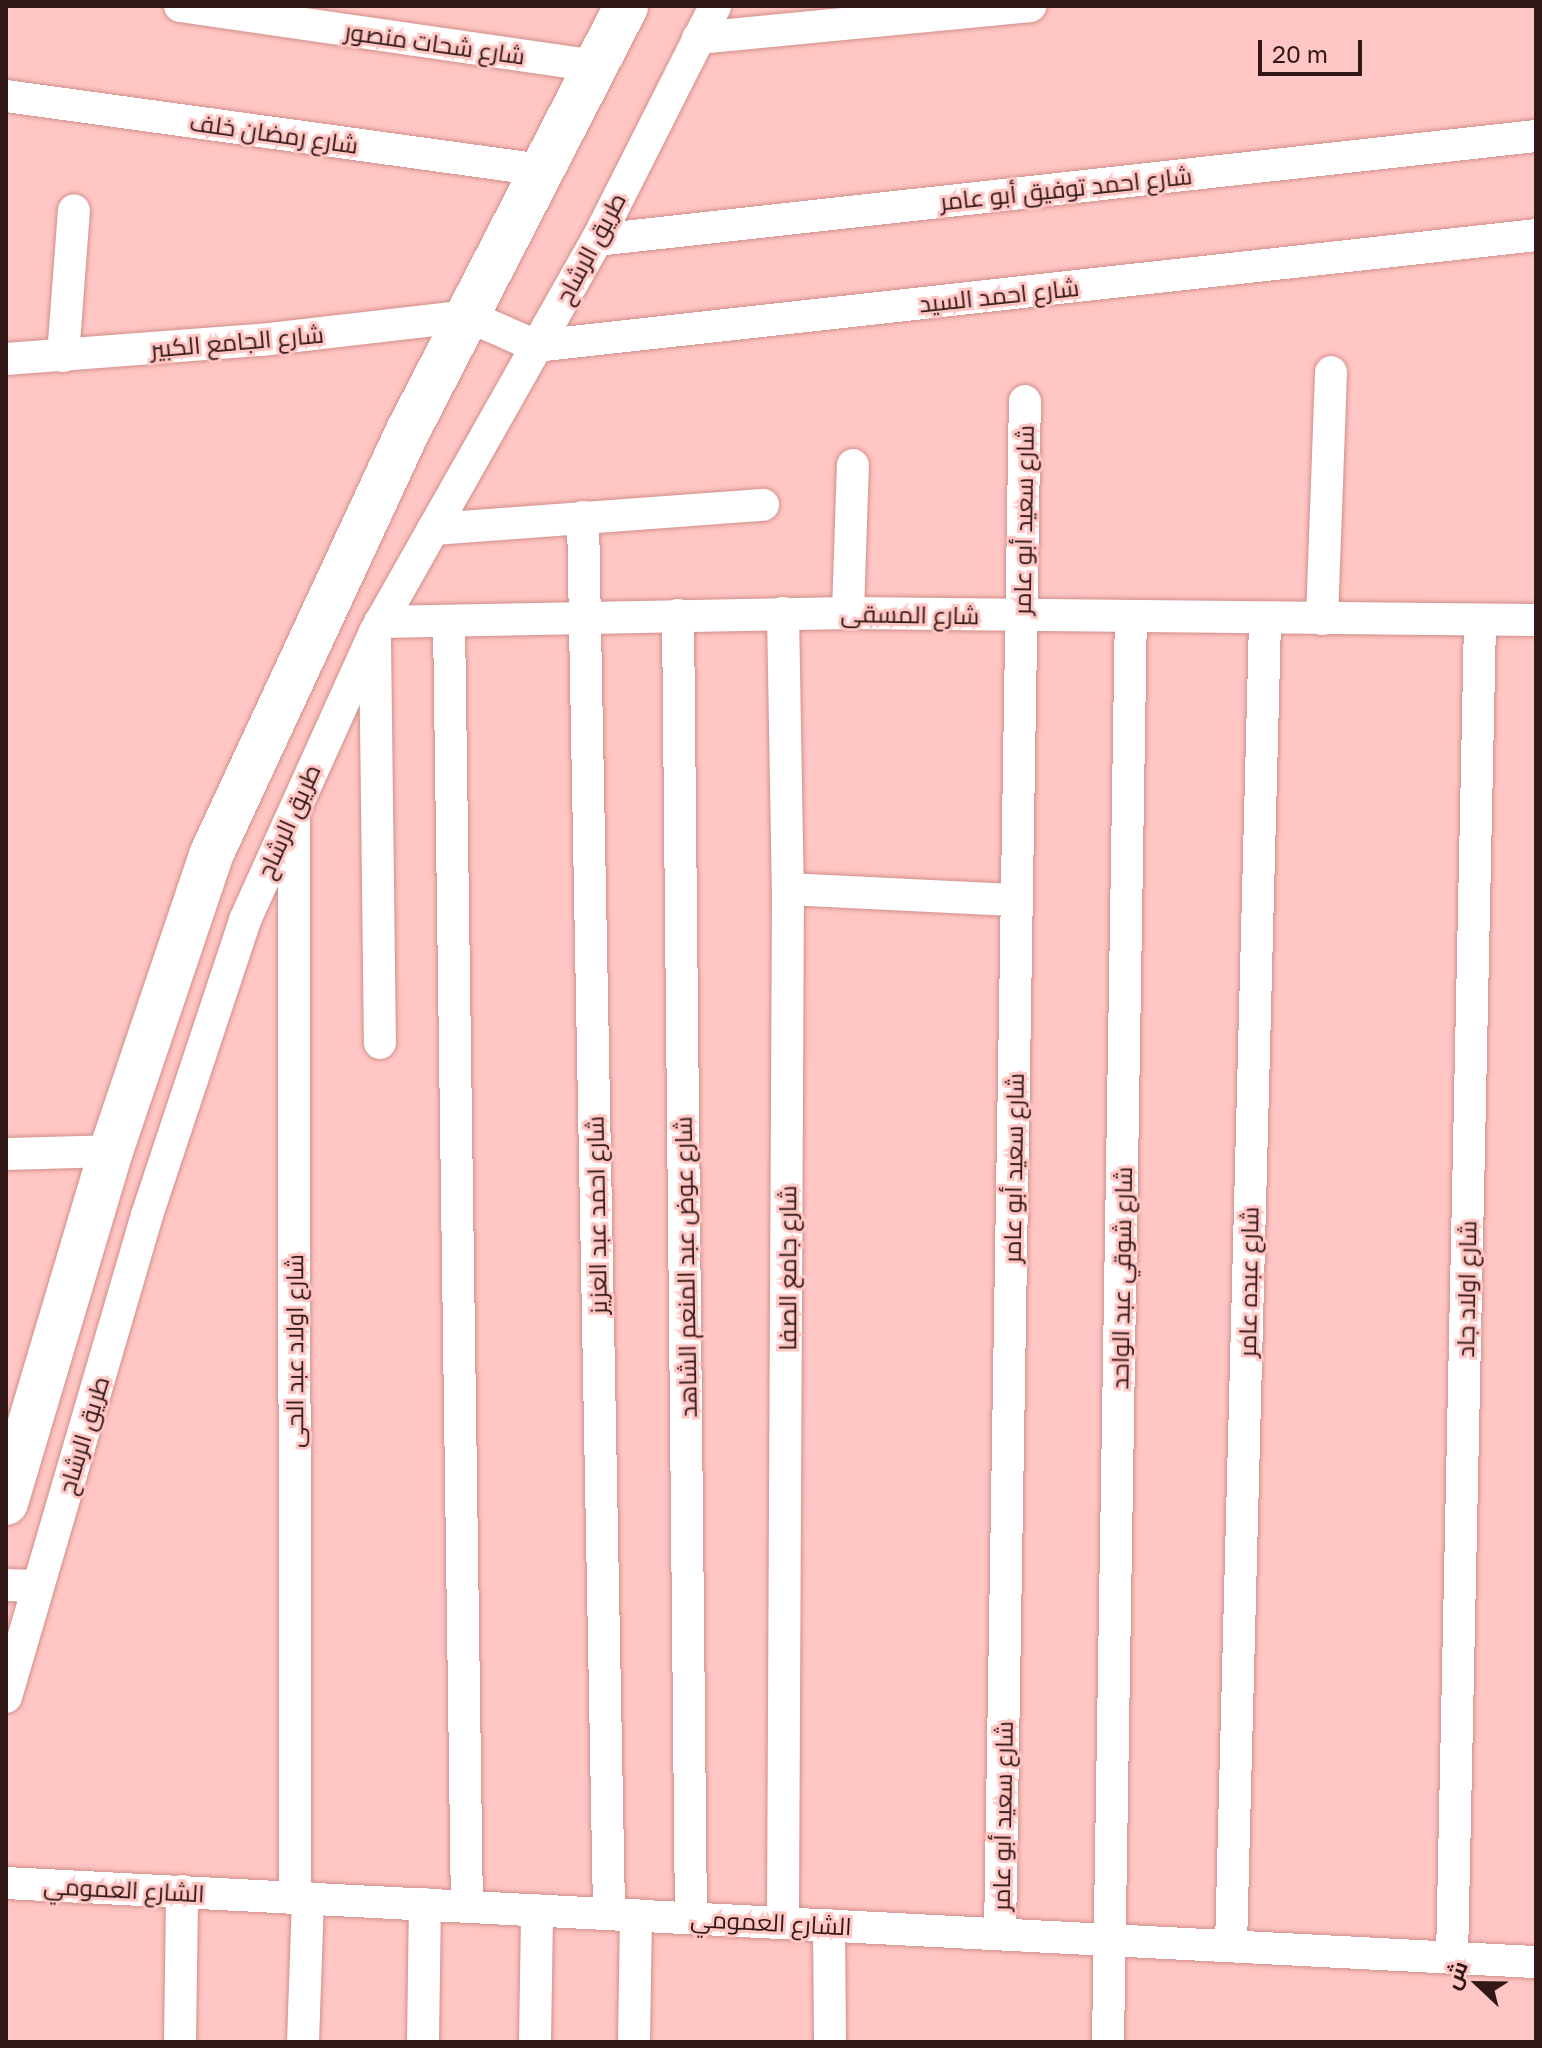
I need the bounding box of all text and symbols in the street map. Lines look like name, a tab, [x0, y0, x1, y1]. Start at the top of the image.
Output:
street label: شارع شحات منصور	[343, 16, 527, 70]
scale bar	[1262, 24, 1366, 74]
text: 20 m	[1272, 39, 1328, 68]
street label: شارع رمضان خلف	[188, 107, 360, 159]
street label: شارع احمد توفيق أبو عامر	[939, 160, 1193, 216]
street label: طريق الرشاح	[549, 187, 631, 309]
street label: شارع احمد السيد	[917, 272, 1081, 318]
street label: شارع الجامع الكبير	[149, 319, 325, 363]
street label: شارع سعيد أبو عامر	[1007, 425, 1039, 615]
street label: شارع المسقى	[840, 598, 980, 630]
street label: طريق الرشاح	[250, 759, 326, 883]
street label: شارع سعيد أبو عامر	[997, 1073, 1029, 1263]
street label: شارع احمد عبد العزيز	[580, 1116, 612, 1314]
street label: شارع عوض عبد المنعم الشاهد	[668, 1116, 702, 1418]
street label: شارع شوقي عبد الواحد	[1105, 1166, 1137, 1390]
street label: شارع جامع الصفا	[773, 1185, 801, 1351]
street label: شارع عبده عامر	[1232, 1207, 1264, 1357]
street label: شارع اولاد جاد	[1450, 1220, 1482, 1358]
street label: شارع اولاد عبد الحى	[280, 1254, 308, 1448]
street label: طريق الرشاح	[51, 1372, 115, 1498]
street label: شارع سعيد أبو عامر	[986, 1721, 1018, 1911]
street label: الشارع العمومي	[43, 1870, 205, 1908]
street label: الشارع العمومي	[690, 1903, 852, 1941]
north arrow	[1438, 1944, 1518, 2024]
text: ش	[1437, 1957, 1473, 1993]

